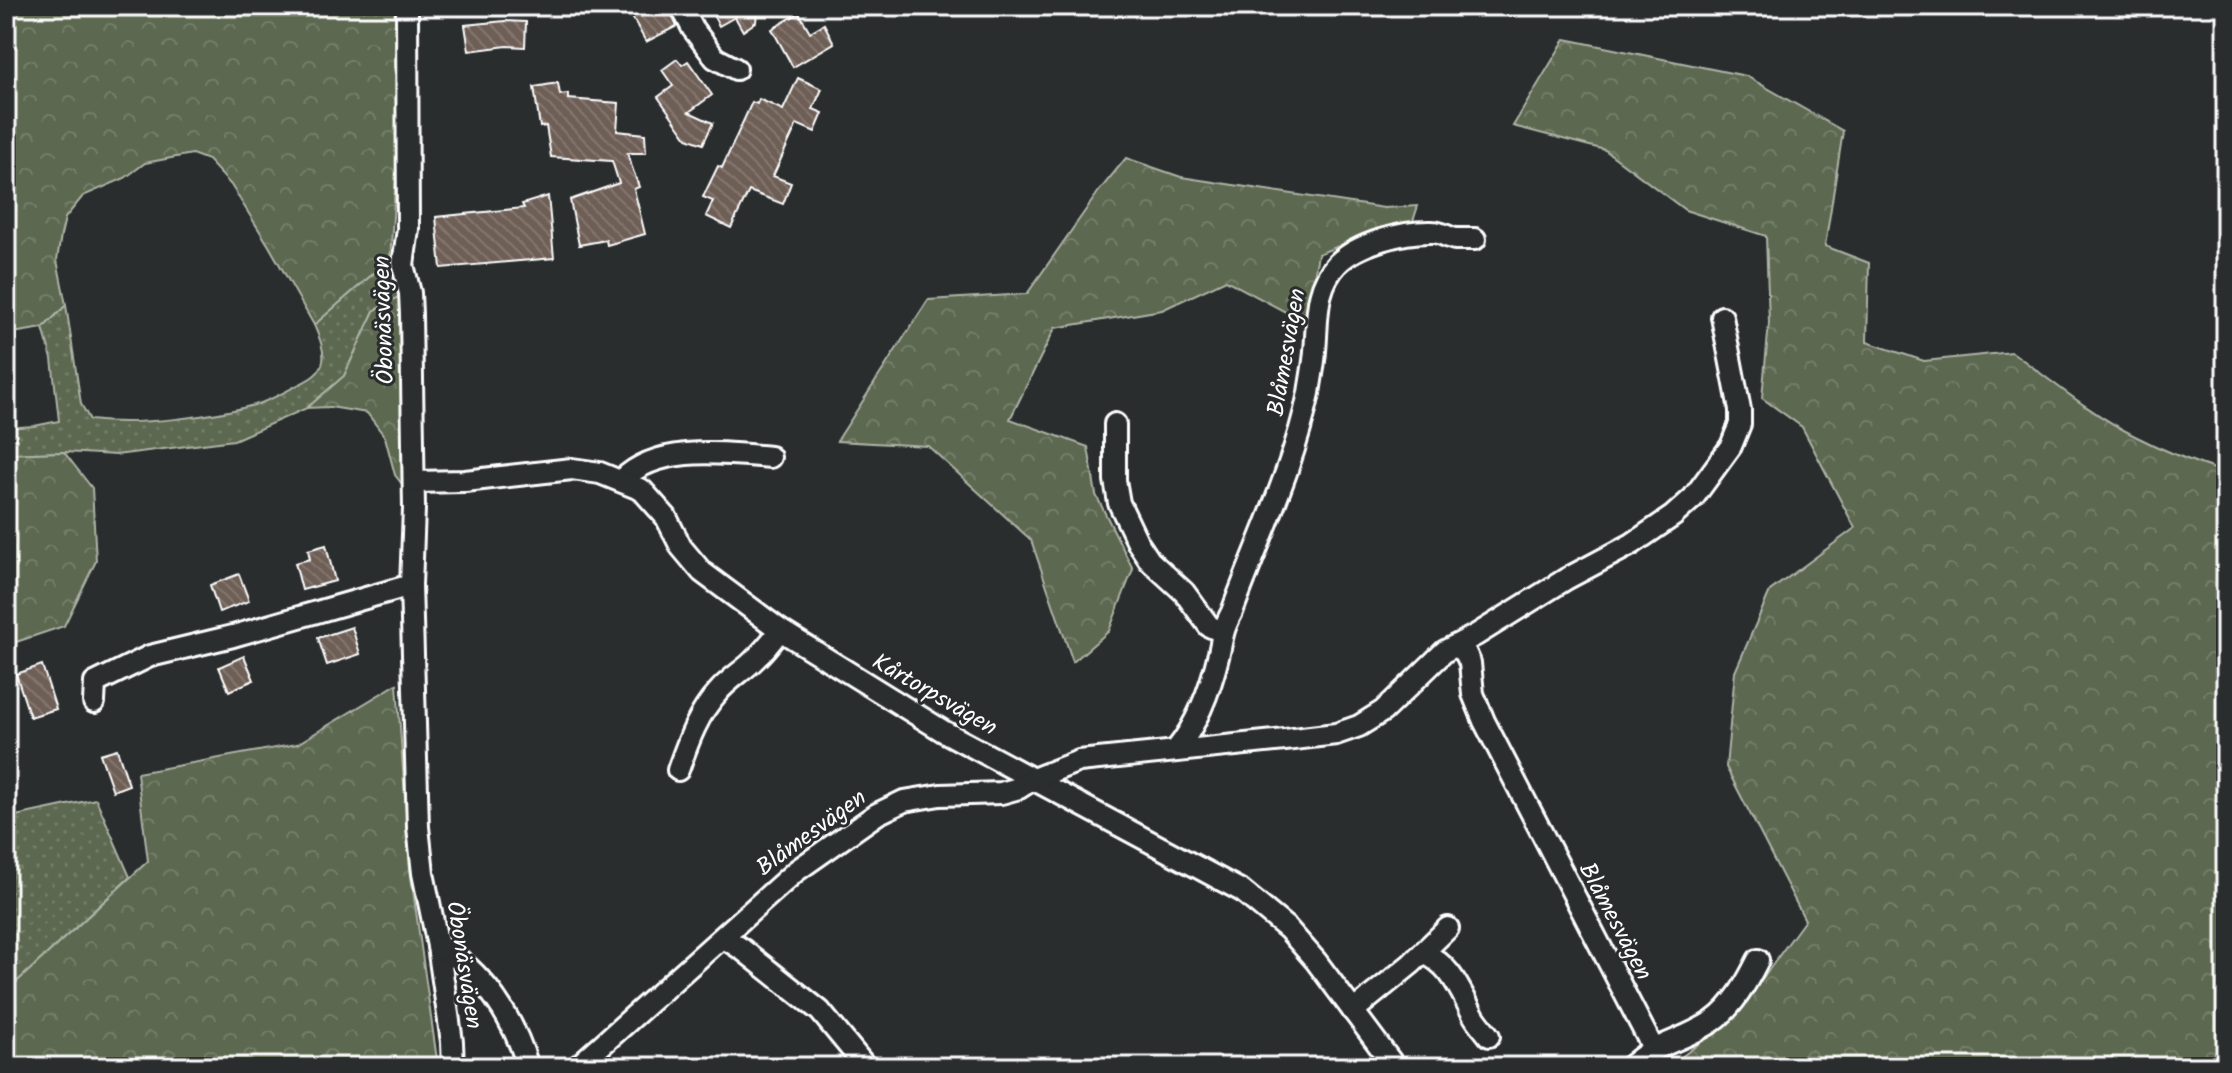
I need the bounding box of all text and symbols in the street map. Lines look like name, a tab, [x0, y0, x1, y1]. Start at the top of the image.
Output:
street label: Öbonäsvägen	[363, 255, 406, 385]
street label: Blåmesvägen	[1257, 285, 1318, 419]
street label: Kårtorpsvägen	[864, 643, 1004, 747]
street label: Blåmesvägen	[748, 780, 876, 887]
street label: Blåmesvägen	[1567, 856, 1662, 988]
street label: Öbonäsvägen	[434, 898, 493, 1032]

